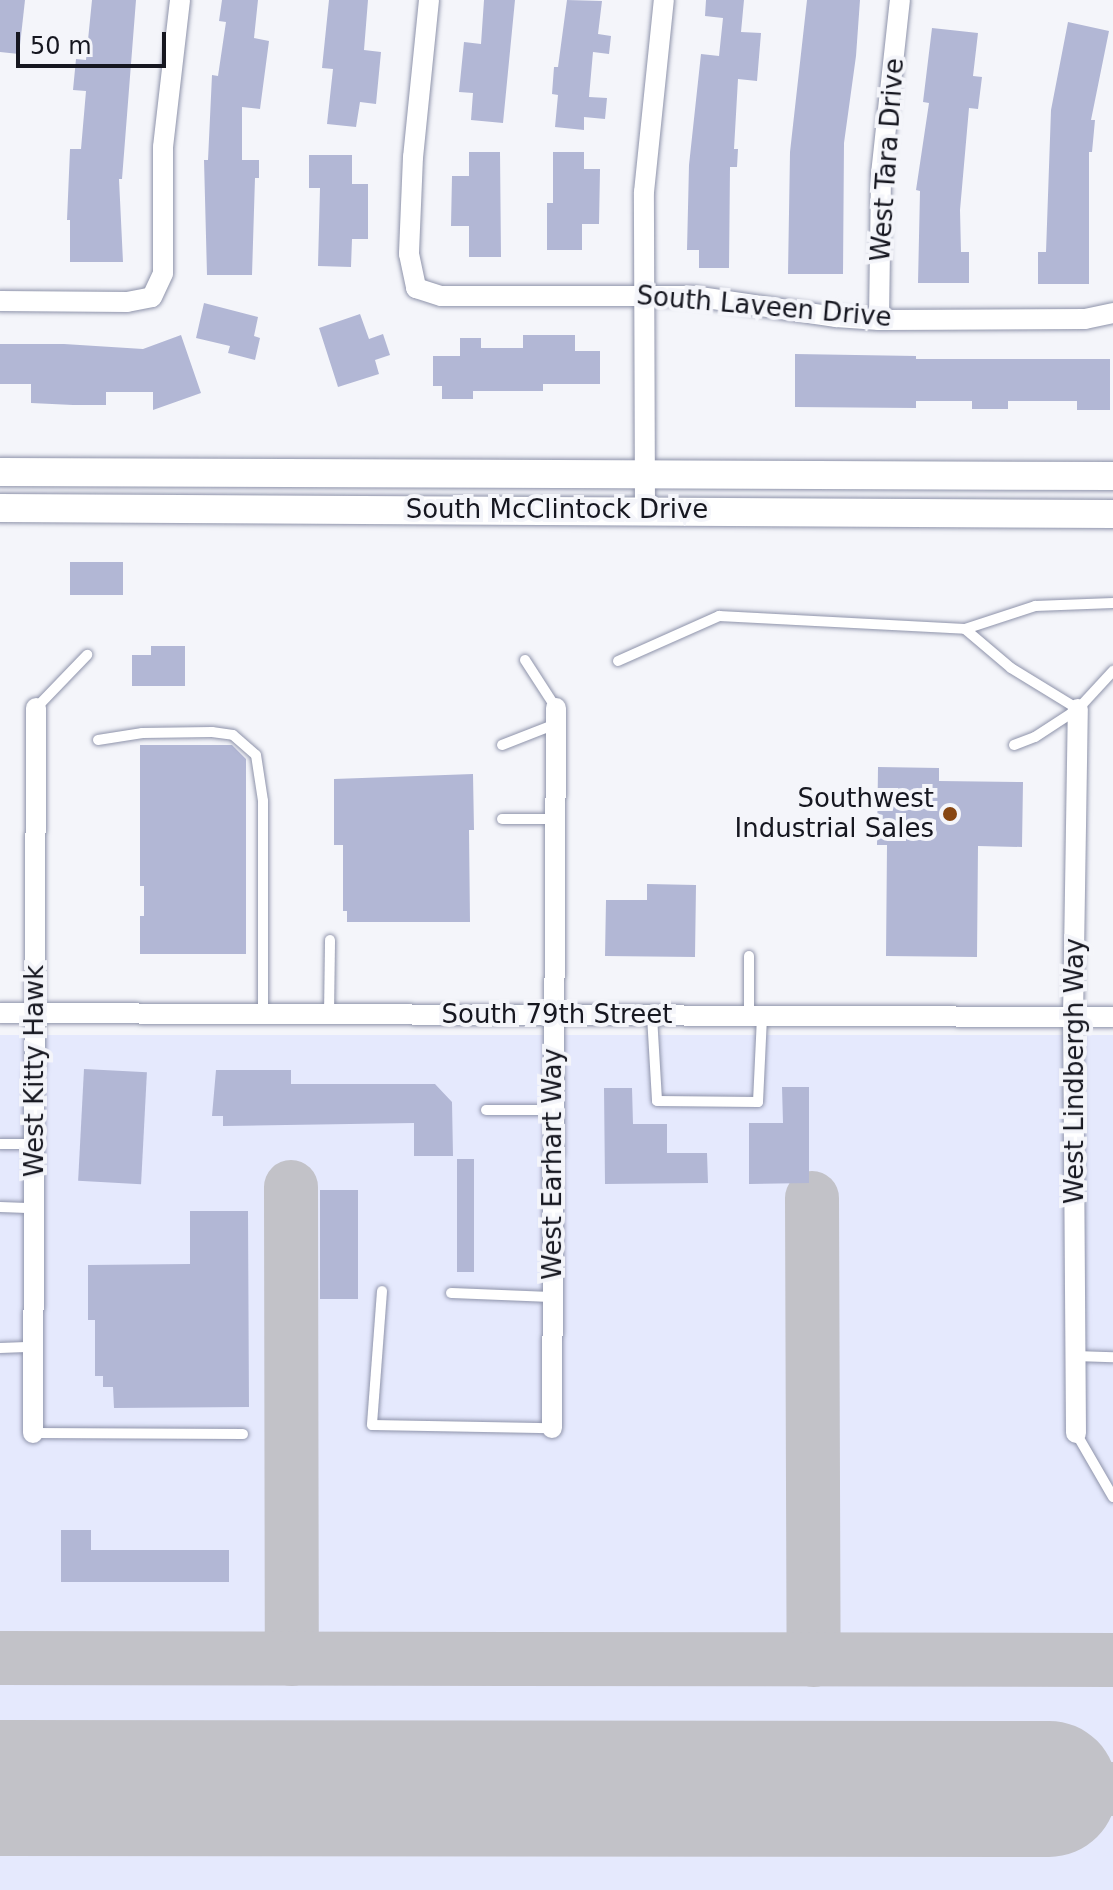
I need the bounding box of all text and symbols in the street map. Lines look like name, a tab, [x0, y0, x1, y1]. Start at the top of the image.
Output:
scale bar	[20, 16, 170, 66]
text: 50 m	[30, 32, 92, 60]
street label: West Tara Drive	[865, 57, 911, 263]
street label: South Laveen Drive	[635, 280, 893, 334]
street label: South McClintock Drive	[406, 494, 708, 526]
place label: Southwest Industrial Sales	[735, 783, 934, 844]
marker: Southwest Industrial Sales	[941, 805, 959, 823]
street label: West Lindbergh Way	[1059, 938, 1091, 1204]
street label: West Kitty Hawk	[19, 965, 51, 1177]
street label: South 79th Street	[442, 999, 672, 1031]
street label: West Earhart Way	[537, 1048, 569, 1280]

